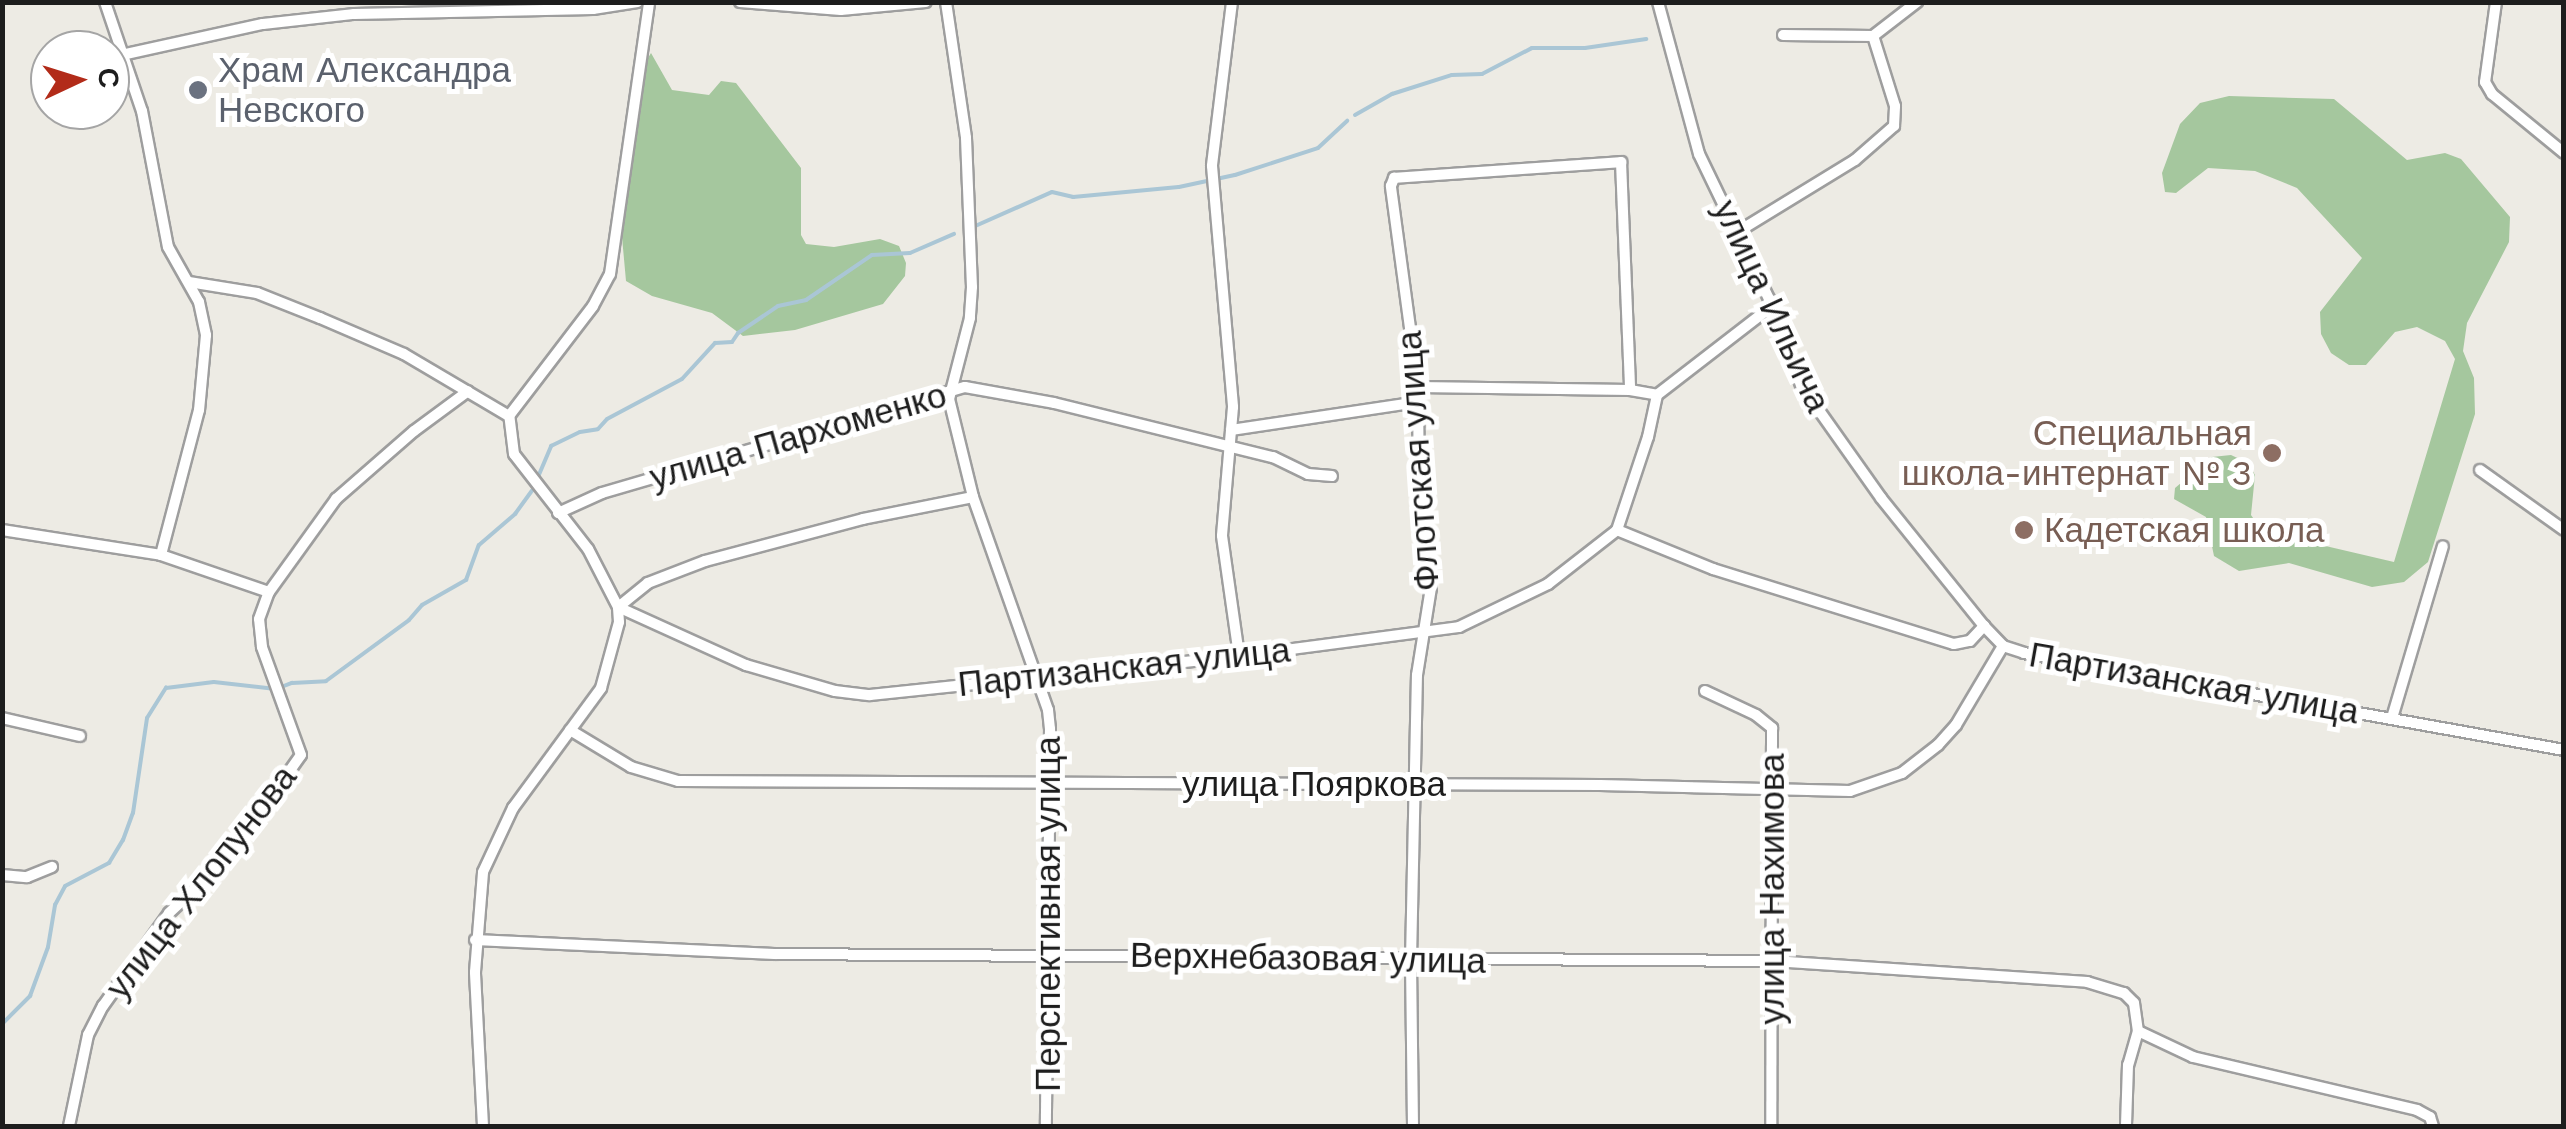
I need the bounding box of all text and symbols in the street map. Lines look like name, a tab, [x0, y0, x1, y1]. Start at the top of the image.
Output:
north arrow	[30, 30, 130, 130]
place label: Храм Александра Невского	[218, 49, 511, 131]
text: С	[91, 67, 126, 89]
marker: Храм Александра Невского	[187, 79, 209, 101]
street label: улица Ильича	[1705, 193, 1839, 419]
street label: Флотская улица	[1388, 329, 1448, 593]
street label: улица Пархоменко	[645, 374, 951, 498]
place label: Специальная школа-интернат № 3	[1902, 412, 2252, 494]
marker: Специальная школа-интернат № 3	[2261, 442, 2283, 464]
place label: Кадетская школа	[2044, 509, 2325, 551]
marker: Кадетская школа	[2013, 519, 2035, 541]
street label: Партизанская улица	[956, 629, 1292, 705]
street label: Партизанская улица	[2026, 633, 2362, 733]
street label: Перспективная улица	[1027, 736, 1069, 1092]
street label: улица Нахимова	[1751, 753, 1793, 1025]
street label: улица Хлопунова	[97, 757, 305, 1007]
street label: улица Пояркова	[1182, 763, 1446, 805]
street label: Верхнебазовая улица	[1130, 934, 1486, 982]

